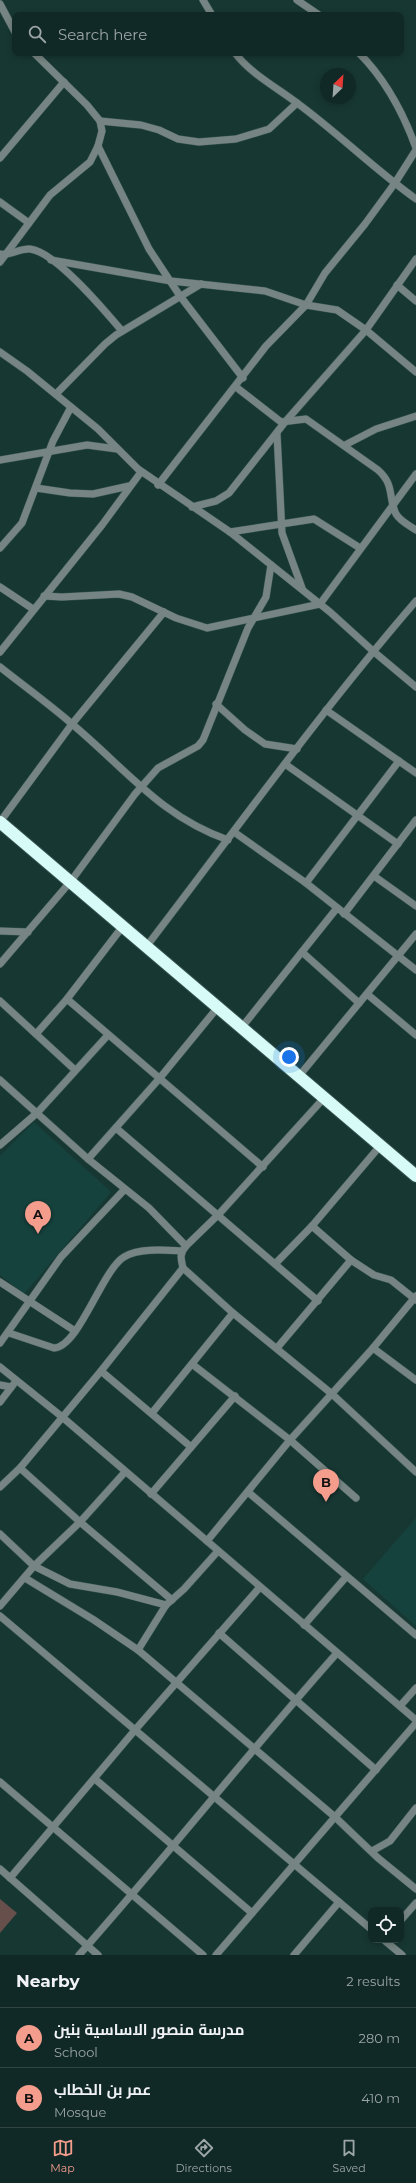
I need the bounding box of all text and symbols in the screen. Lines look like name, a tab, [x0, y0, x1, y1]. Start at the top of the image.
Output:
search box	[12, 12, 404, 56]
icon: search	[26, 23, 48, 45]
text: Search here	[58, 25, 147, 44]
north arrow	[320, 68, 356, 104]
your location	[279, 1047, 299, 1067]
pin: A	[25, 1201, 51, 1234]
pin: B	[313, 1469, 339, 1502]
map controls	[368, 1907, 404, 1943]
button: locate	[368, 1907, 404, 1943]
text: Nearby	[16, 1971, 80, 1991]
text: 2 results	[346, 1973, 400, 1989]
text: مدرسة منصور الاساسية بنين	[54, 2020, 244, 2039]
text: A	[24, 2030, 34, 2046]
text: 280 m	[359, 2030, 400, 2046]
text: School	[54, 2044, 98, 2060]
text: عمر بن الخطاب	[54, 2080, 151, 2099]
text: B	[24, 2090, 34, 2106]
text: 410 m	[361, 2090, 400, 2106]
text: Mosque	[54, 2104, 106, 2120]
tab: Map	[50, 2137, 75, 2175]
tab: Directions	[176, 2137, 232, 2175]
tab: Saved	[333, 2137, 366, 2175]

